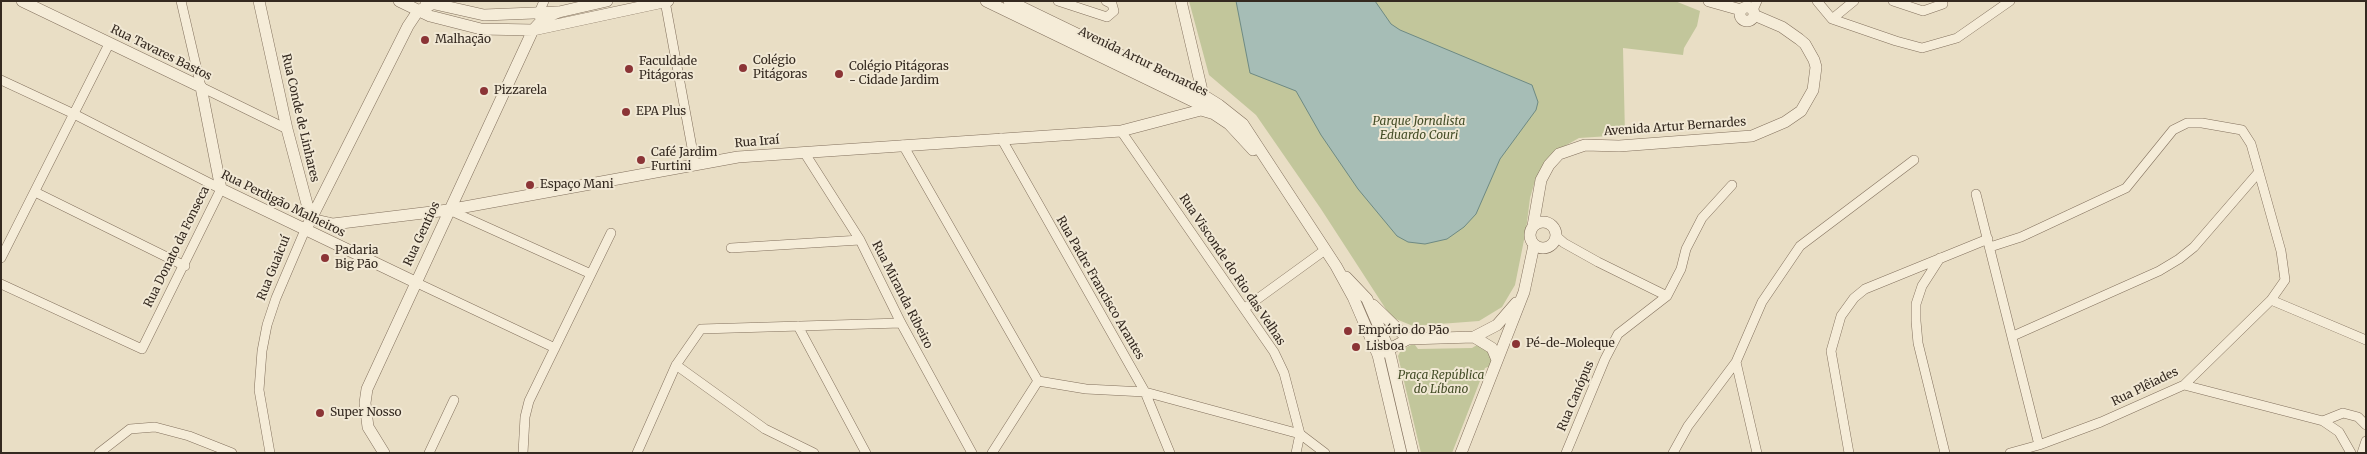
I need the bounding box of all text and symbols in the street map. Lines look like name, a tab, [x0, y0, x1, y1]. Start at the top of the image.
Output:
street label: Rua Tavares Bastos	[108, 22, 214, 84]
street label: Avenida Artur Bernardes	[1076, 24, 1210, 100]
place label: Malhação	[435, 33, 491, 47]
marker: Malhação	[419, 34, 431, 46]
street label: Rua Conde de Linhares	[278, 52, 322, 184]
place label: Colégio Pitágoras	[753, 54, 807, 82]
place label: Faculdade Pitágoras	[639, 55, 697, 83]
place label: Colégio Pitágoras - Cidade Jardim	[849, 60, 949, 88]
marker: Colégio Pitágoras	[737, 62, 749, 74]
marker: Faculdade Pitágoras	[623, 63, 635, 75]
marker: Colégio Pitágoras - Cidade Jardim	[833, 68, 845, 80]
place label: Pizzarela	[494, 84, 547, 98]
marker: Pizzarela	[478, 85, 490, 97]
place label: EPA Plus	[636, 105, 686, 119]
marker: EPA Plus	[620, 106, 632, 118]
park label: Parque Jornalista Eduardo Couri	[1373, 115, 1465, 143]
street label: Avenida Artur Bernardes	[1603, 115, 1747, 139]
street label: Rua Iraí	[734, 133, 780, 151]
place label: Café Jardim Furtini	[651, 146, 718, 174]
marker: Café Jardim Furtini	[635, 154, 647, 166]
street label: Rua Perdigão Malheiros	[219, 168, 347, 240]
place label: Espaço Mani	[540, 178, 614, 192]
marker: Espaço Mani	[524, 179, 536, 191]
street label: Rua Donato da Fonseca	[141, 184, 213, 310]
street label: Rua Visconde do Rio das Velhas	[1176, 192, 1288, 348]
street label: Rua Gentios	[401, 199, 443, 269]
street label: Rua Padre Francisco Arantes	[1053, 214, 1147, 362]
street label: Rua Guaicuí	[254, 233, 294, 303]
street label: Rua Miranda Ribeiro	[869, 239, 935, 351]
place label: Padaria Big Pão	[335, 244, 379, 272]
marker: Padaria Big Pão	[319, 252, 331, 264]
place label: Empório do Pão	[1358, 324, 1449, 338]
marker: Empório do Pão	[1342, 325, 1354, 337]
place label: Pé-de-Moleque	[1526, 337, 1615, 351]
marker: Pé-de-Moleque	[1510, 338, 1522, 350]
place label: Lisboa	[1366, 340, 1404, 354]
marker: Lisboa	[1350, 341, 1362, 353]
street label: Rua Canópus	[1555, 359, 1597, 433]
street label: Rua Plêiades	[2109, 365, 2181, 409]
park label: Praça República do Líbano	[1398, 369, 1484, 397]
place label: Super Nosso	[330, 406, 402, 420]
marker: Super Nosso	[314, 407, 326, 419]

